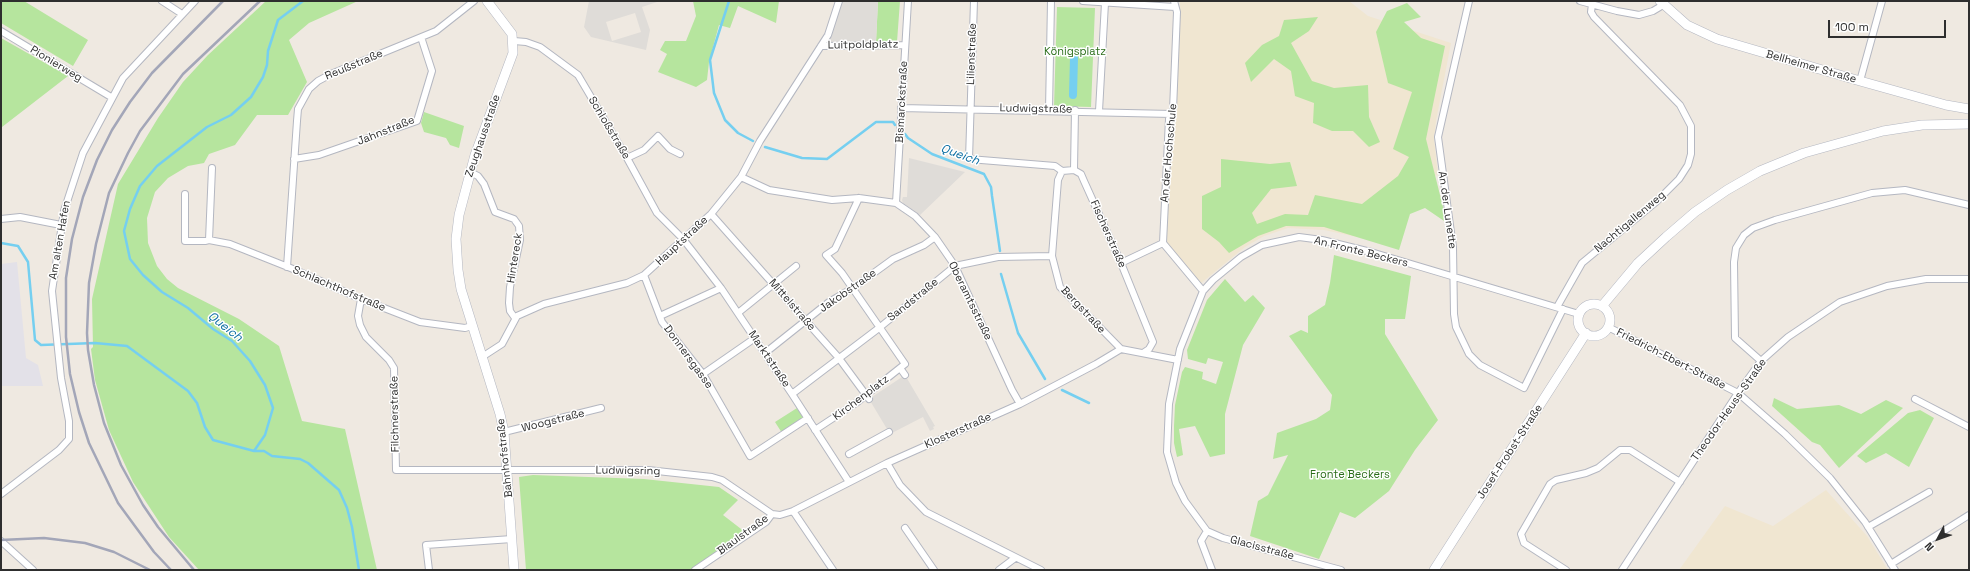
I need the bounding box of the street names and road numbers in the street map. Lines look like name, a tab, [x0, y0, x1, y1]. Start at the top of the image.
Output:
street label: Lilienstraße	[964, 23, 980, 85]
street label: Luitpoldplatz	[828, 38, 898, 52]
street label: Pionierweg	[28, 43, 84, 85]
street label: Reußstraße	[323, 47, 385, 83]
street label: Bellheimer Straße	[1764, 48, 1858, 86]
street label: Bismarckstraße	[893, 61, 911, 143]
street label: Zeughausstraße	[463, 93, 503, 179]
street label: Schloßstraße	[585, 94, 633, 162]
street label: Ludwigstraße	[1000, 102, 1072, 116]
street label: An der Hochschule	[1158, 103, 1180, 203]
street label: Jahnstraße	[355, 114, 417, 148]
street label: An der Lunette	[1435, 170, 1459, 250]
street label: Nachtigallenweg	[1592, 188, 1668, 256]
street label: Fischerstraße	[1087, 198, 1129, 270]
street label: Am alten Hafen	[47, 199, 73, 281]
street label: Hauptstraße	[653, 213, 711, 269]
street label: Hintereck	[505, 232, 525, 284]
street label: An Fronte Beckers	[1313, 234, 1409, 270]
street label: Oberamtsstraße	[945, 260, 995, 342]
street label: Schlachthofstraße	[291, 263, 387, 315]
street label: Jakobstraße	[817, 267, 879, 315]
street label: Mittelstraße	[766, 276, 818, 334]
street label: Sandstraße	[885, 276, 941, 324]
street label: Bergstraße	[1058, 284, 1108, 336]
street label: Donnersgasse	[661, 323, 715, 391]
street label: Friedrich-Ebert-Straße	[1614, 326, 1728, 392]
street label: Marktstraße	[745, 328, 793, 390]
street label: Theodor-Heuss-Straße	[1689, 356, 1769, 464]
street label: Kirchenplatz	[830, 373, 892, 423]
street label: Filchnerstraße	[388, 376, 402, 452]
street label: Josef-Probst-Straße	[1474, 402, 1546, 502]
street label: Woogstraße	[520, 407, 586, 435]
street label: Klosterstraße	[923, 410, 993, 452]
street label: Bahnhofstraße	[494, 418, 516, 498]
street label: Ludwigsring	[595, 464, 661, 478]
street label: Blaulstraße	[715, 512, 771, 558]
street label: Glacisstraße	[1229, 533, 1295, 563]

